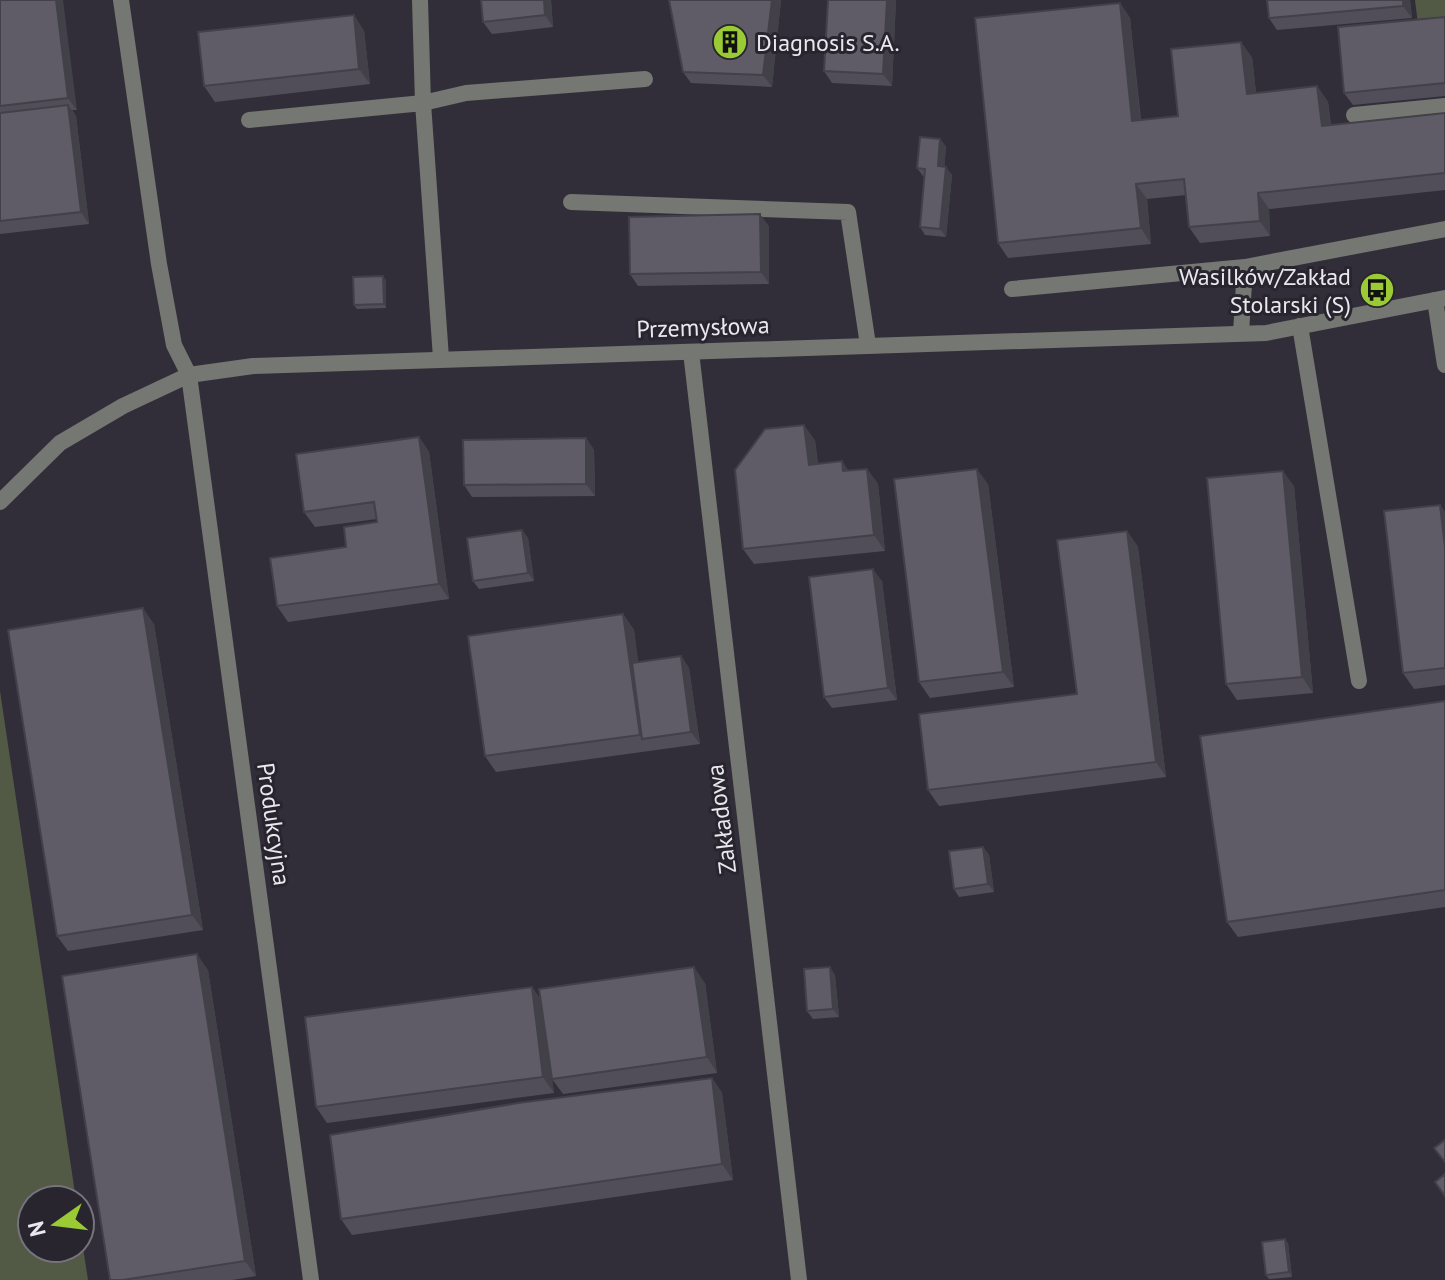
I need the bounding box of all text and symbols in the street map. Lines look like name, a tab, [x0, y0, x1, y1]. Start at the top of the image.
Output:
building icon: Diagnosis S.A.	[711, 23, 749, 61]
place label: Diagnosis S.A.	[756, 27, 900, 58]
place label: Wasilków/Zakład Stolarski (S)	[1179, 261, 1351, 320]
bus stop icon: Wasilków/Zakład Stolarski (S)	[1358, 271, 1396, 309]
street label: Przemysłowa	[636, 309, 770, 345]
street label: Produkcyjna	[250, 761, 298, 887]
street label: Zakładowa	[699, 763, 743, 875]
north arrow	[16, 1184, 96, 1264]
text: N	[21, 1218, 52, 1239]

